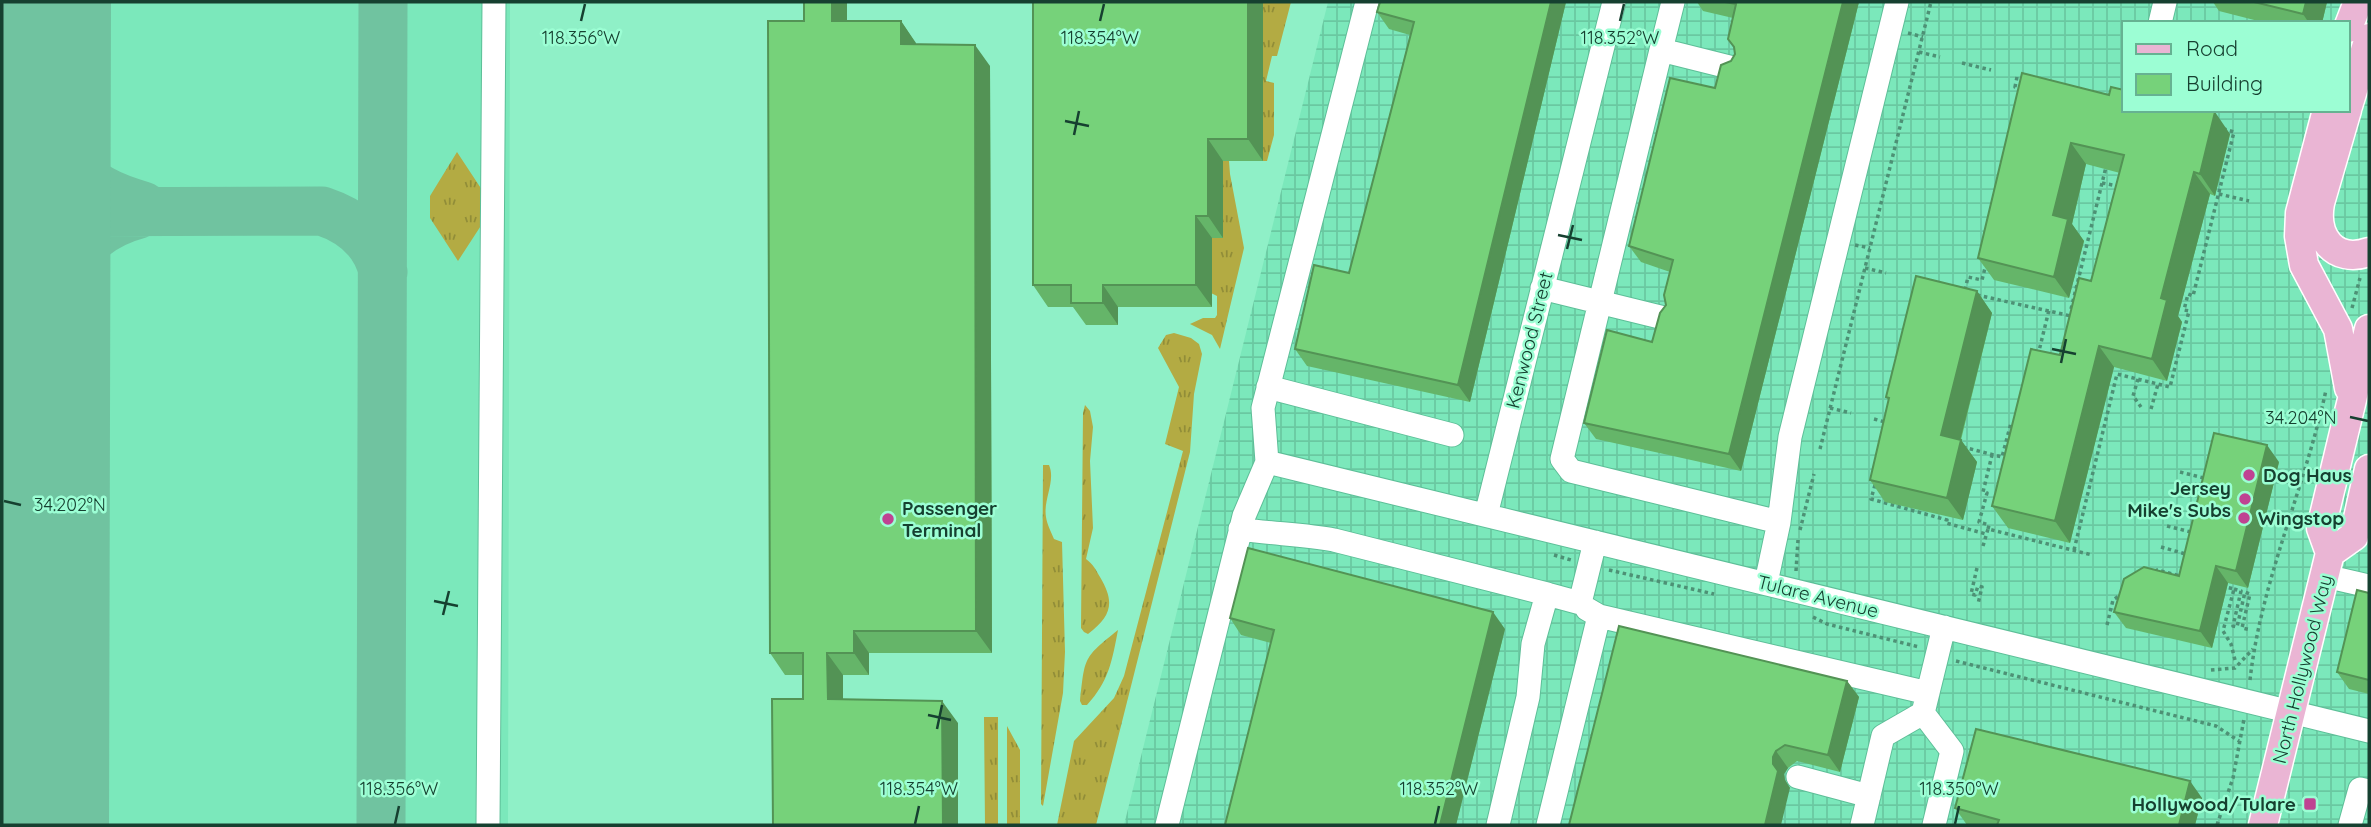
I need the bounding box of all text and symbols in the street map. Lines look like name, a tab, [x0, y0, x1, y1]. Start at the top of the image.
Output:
legend	[2122, 21, 2350, 112]
text: 118.356°W	[542, 26, 620, 49]
text: 118.354°W	[1061, 26, 1139, 49]
text: 118.352°W	[1581, 26, 1659, 49]
text: Road	[2186, 35, 2238, 61]
text: Building	[2186, 70, 2263, 96]
street label: Kenwood Street	[1500, 269, 1558, 411]
text: 34.204°N	[2265, 406, 2337, 429]
place label: Dog Haus	[2263, 463, 2352, 487]
marker: Dog Haus	[2241, 467, 2257, 483]
place label: Jersey Mike's Subs	[2127, 476, 2231, 522]
marker: Jersey Mike's Subs	[2237, 491, 2253, 507]
text: 34.202°N	[34, 493, 106, 516]
place label: Passenger Terminal	[902, 496, 997, 542]
place label: Wingstop	[2258, 506, 2344, 530]
marker: Wingstop	[2236, 510, 2252, 526]
marker: Passenger Terminal	[880, 511, 896, 527]
street label: Tulare Avenue	[1755, 569, 1881, 623]
street label: North Hollywood Way	[2267, 572, 2337, 766]
text: 118.356°W	[360, 777, 438, 800]
text: 118.354°W	[880, 777, 958, 800]
text: 118.352°W	[1400, 777, 1478, 800]
text: 118.350°W	[1919, 777, 1999, 800]
place label: Hollywood/Tulare	[2131, 792, 2296, 816]
marker: Hollywood/Tulare	[2302, 796, 2318, 812]

